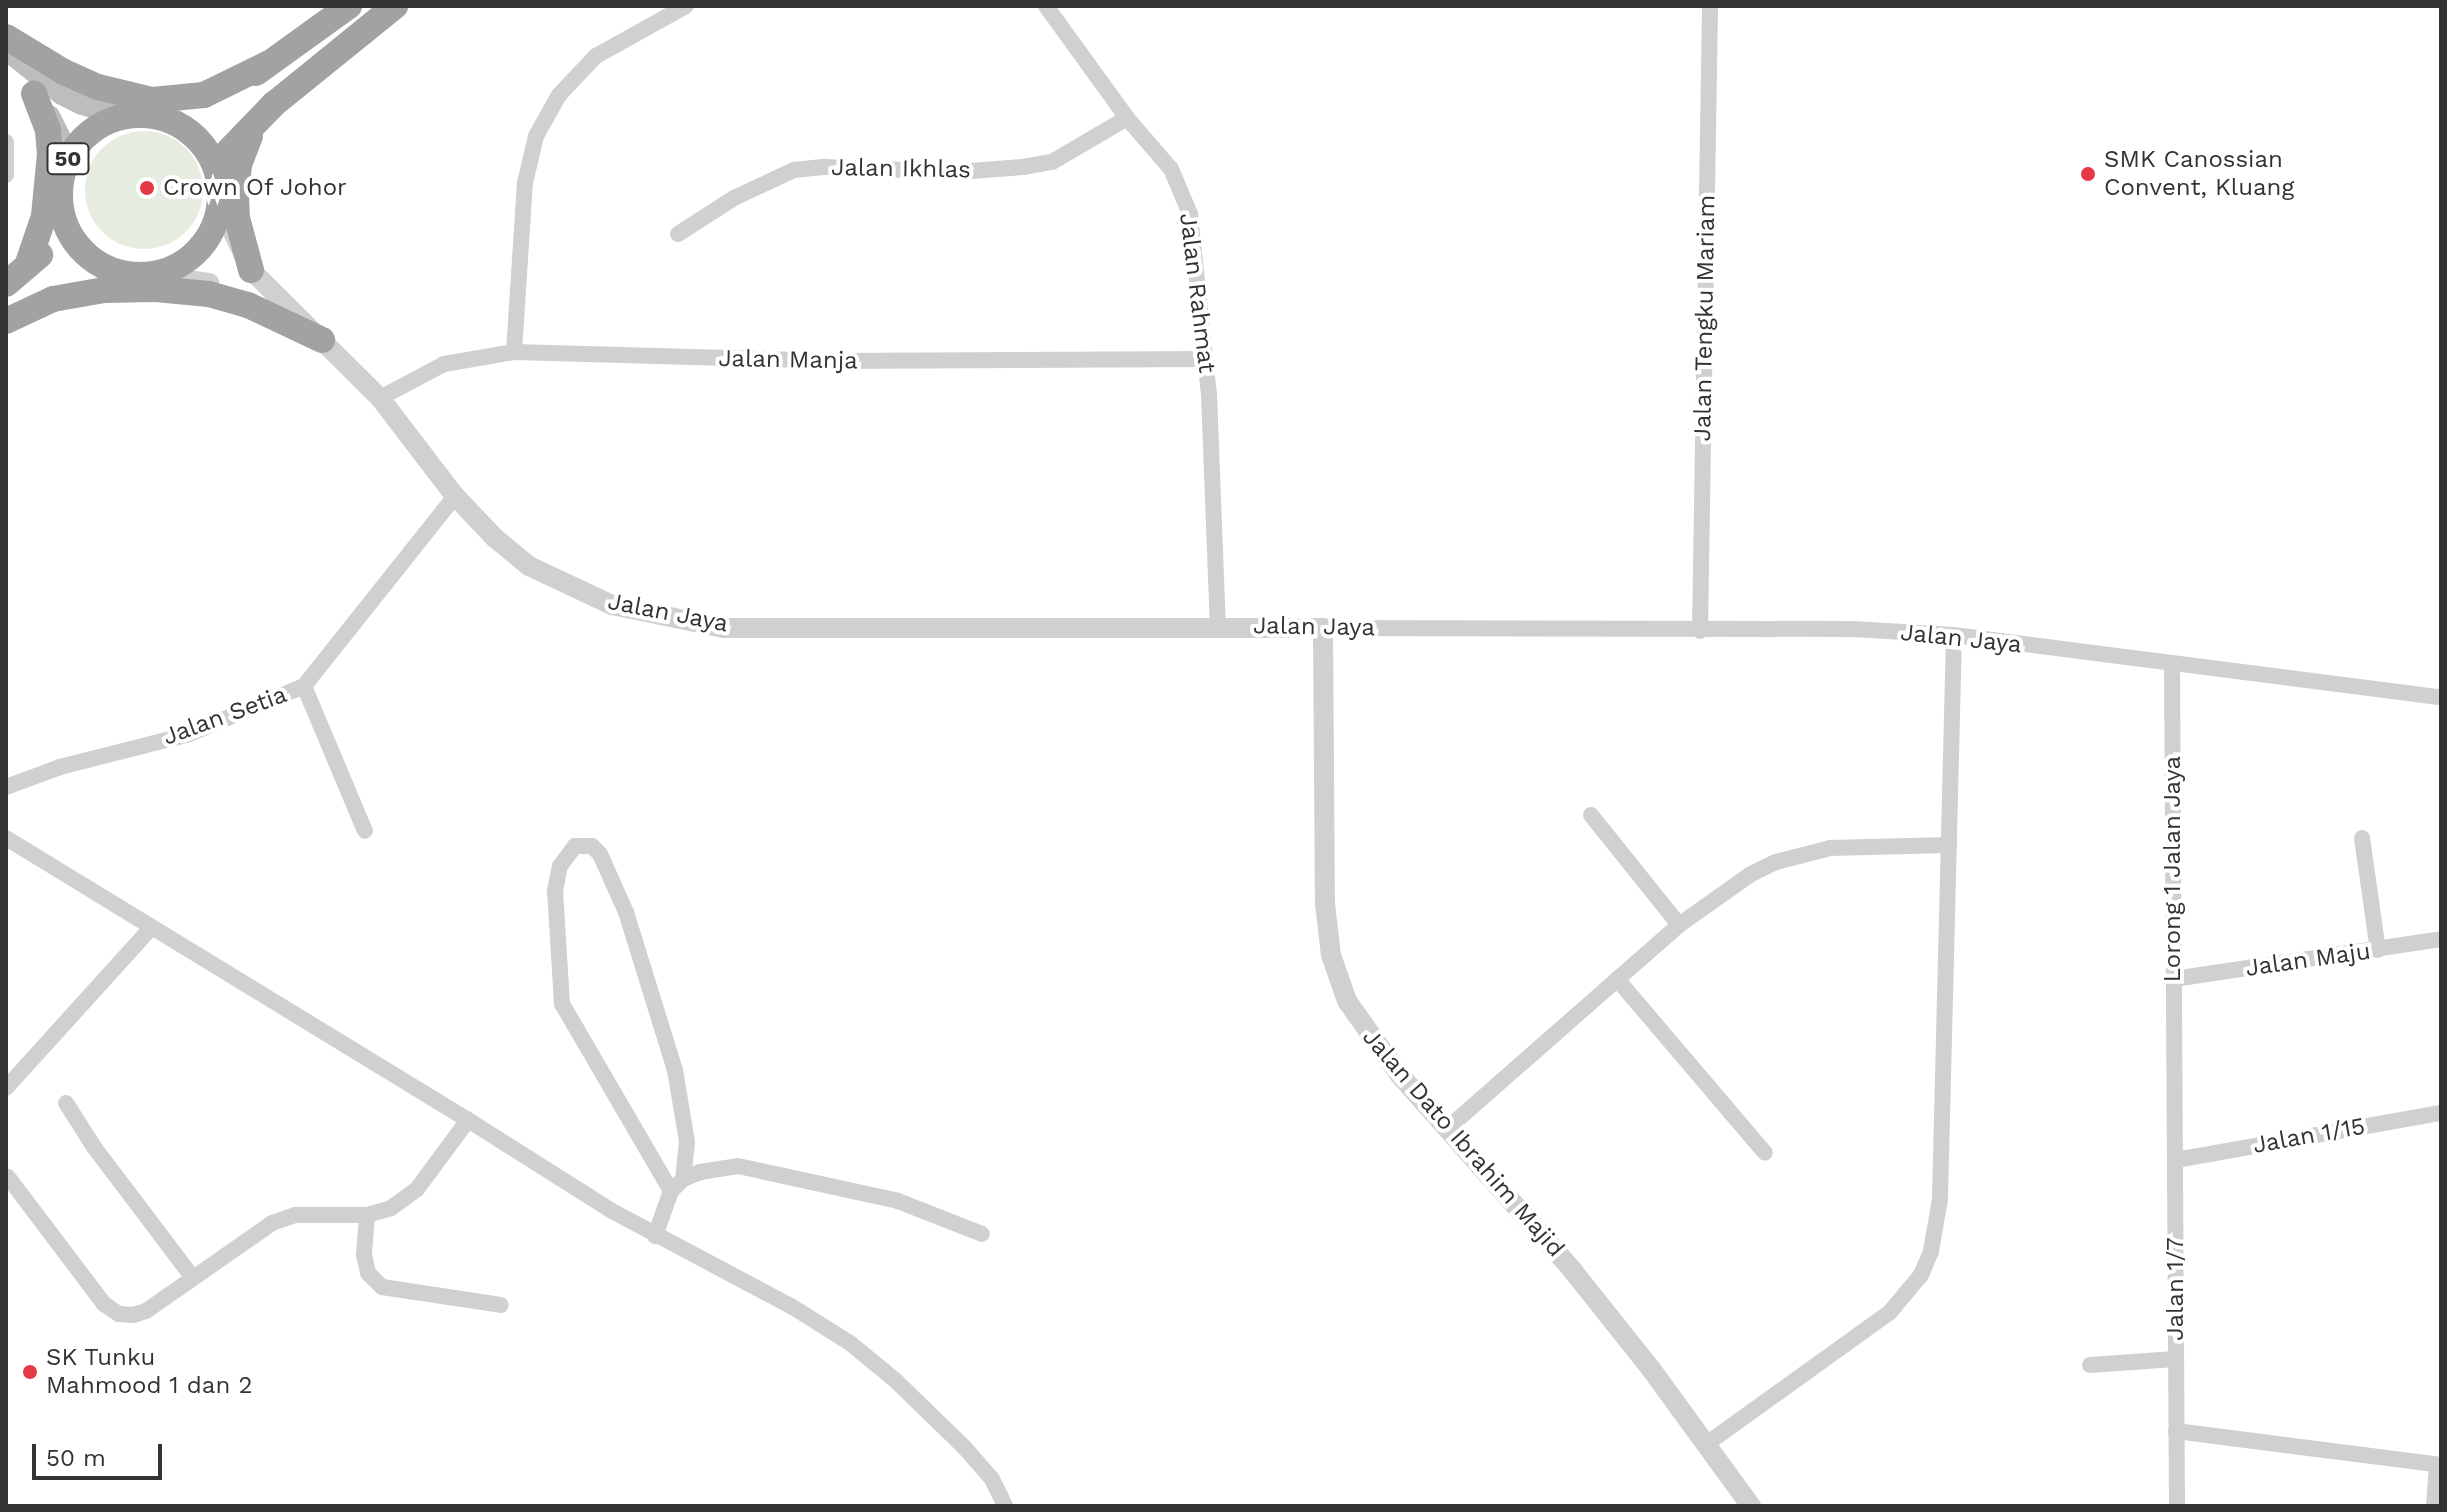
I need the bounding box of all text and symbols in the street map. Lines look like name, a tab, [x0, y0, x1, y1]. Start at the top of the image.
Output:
road number: 50	[46, 141, 90, 177]
place label: SMK Canossian Convent, Kluang	[2104, 146, 2294, 202]
street label: Jalan Ikhlas	[831, 153, 971, 185]
marker: SMK Canossian Convent, Kluang	[2079, 165, 2097, 183]
place label: Crown Of Johor	[163, 174, 348, 202]
marker: Crown Of Johor	[138, 179, 156, 197]
street label: Jalan Tengku Mariam	[1688, 194, 1722, 442]
street label: Jalan Rahmat	[1173, 211, 1221, 375]
street label: Jalan Manja	[718, 344, 858, 376]
street label: Jalan Jaya	[605, 587, 731, 639]
street label: Jalan Jaya	[1253, 612, 1375, 642]
street label: Jalan Jaya	[1899, 618, 2023, 660]
street label: Jalan Setia	[159, 680, 291, 752]
street label: Lorong 1 Jalan Jaya	[2159, 755, 2187, 983]
street label: Jalan Maju	[2244, 937, 2372, 983]
street label: Jalan Dato Ibrahim Majid	[1356, 1023, 1570, 1263]
street label: Jalan 1/15	[2250, 1112, 2368, 1160]
street label: Jalan 1/7	[2162, 1237, 2190, 1341]
place label: SK Tunku Mahmood 1 dan 2	[46, 1344, 253, 1400]
marker: SK Tunku Mahmood 1 dan 2	[21, 1363, 39, 1381]
scale bar	[36, 1428, 166, 1478]
text: 50 m	[46, 1444, 106, 1472]

